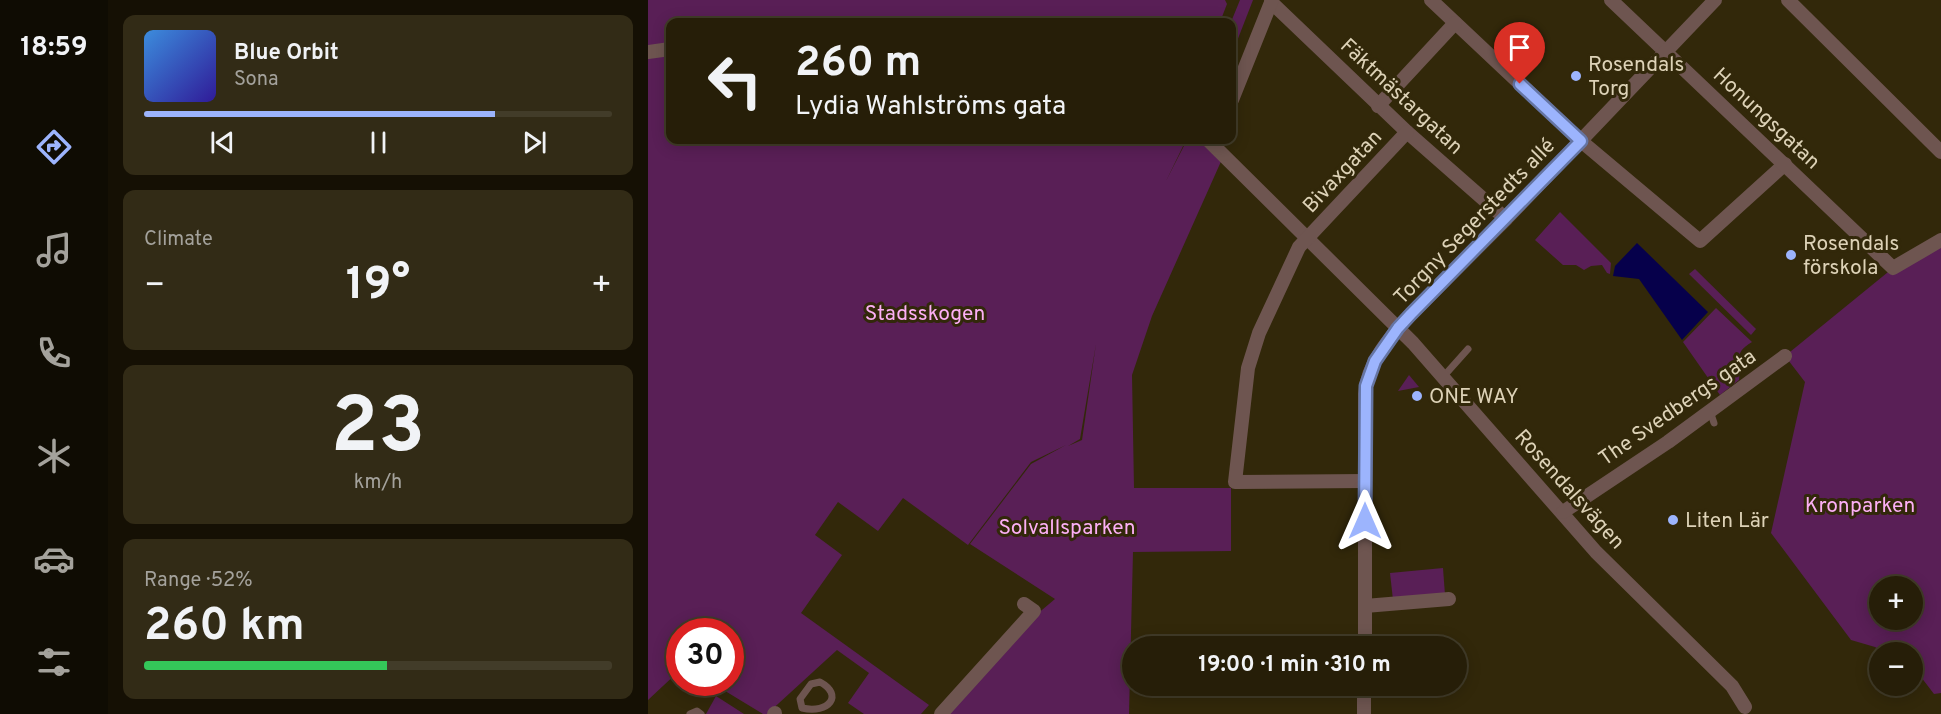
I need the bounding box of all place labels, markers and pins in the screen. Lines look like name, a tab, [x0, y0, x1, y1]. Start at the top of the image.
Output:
pin	[1494, 22, 1545, 84]
place label: Rosendals Torg	[1588, 52, 1684, 103]
marker: Rosendals Torg	[1569, 69, 1583, 83]
place label: Rosendals förskola	[1803, 231, 1899, 282]
marker: Rosendals förskola	[1784, 248, 1798, 262]
place label: ONE WAY	[1429, 384, 1519, 411]
marker: ONE WAY	[1410, 389, 1424, 403]
place label: Liten Lär	[1685, 508, 1769, 535]
marker: Liten Lär	[1666, 513, 1680, 527]

